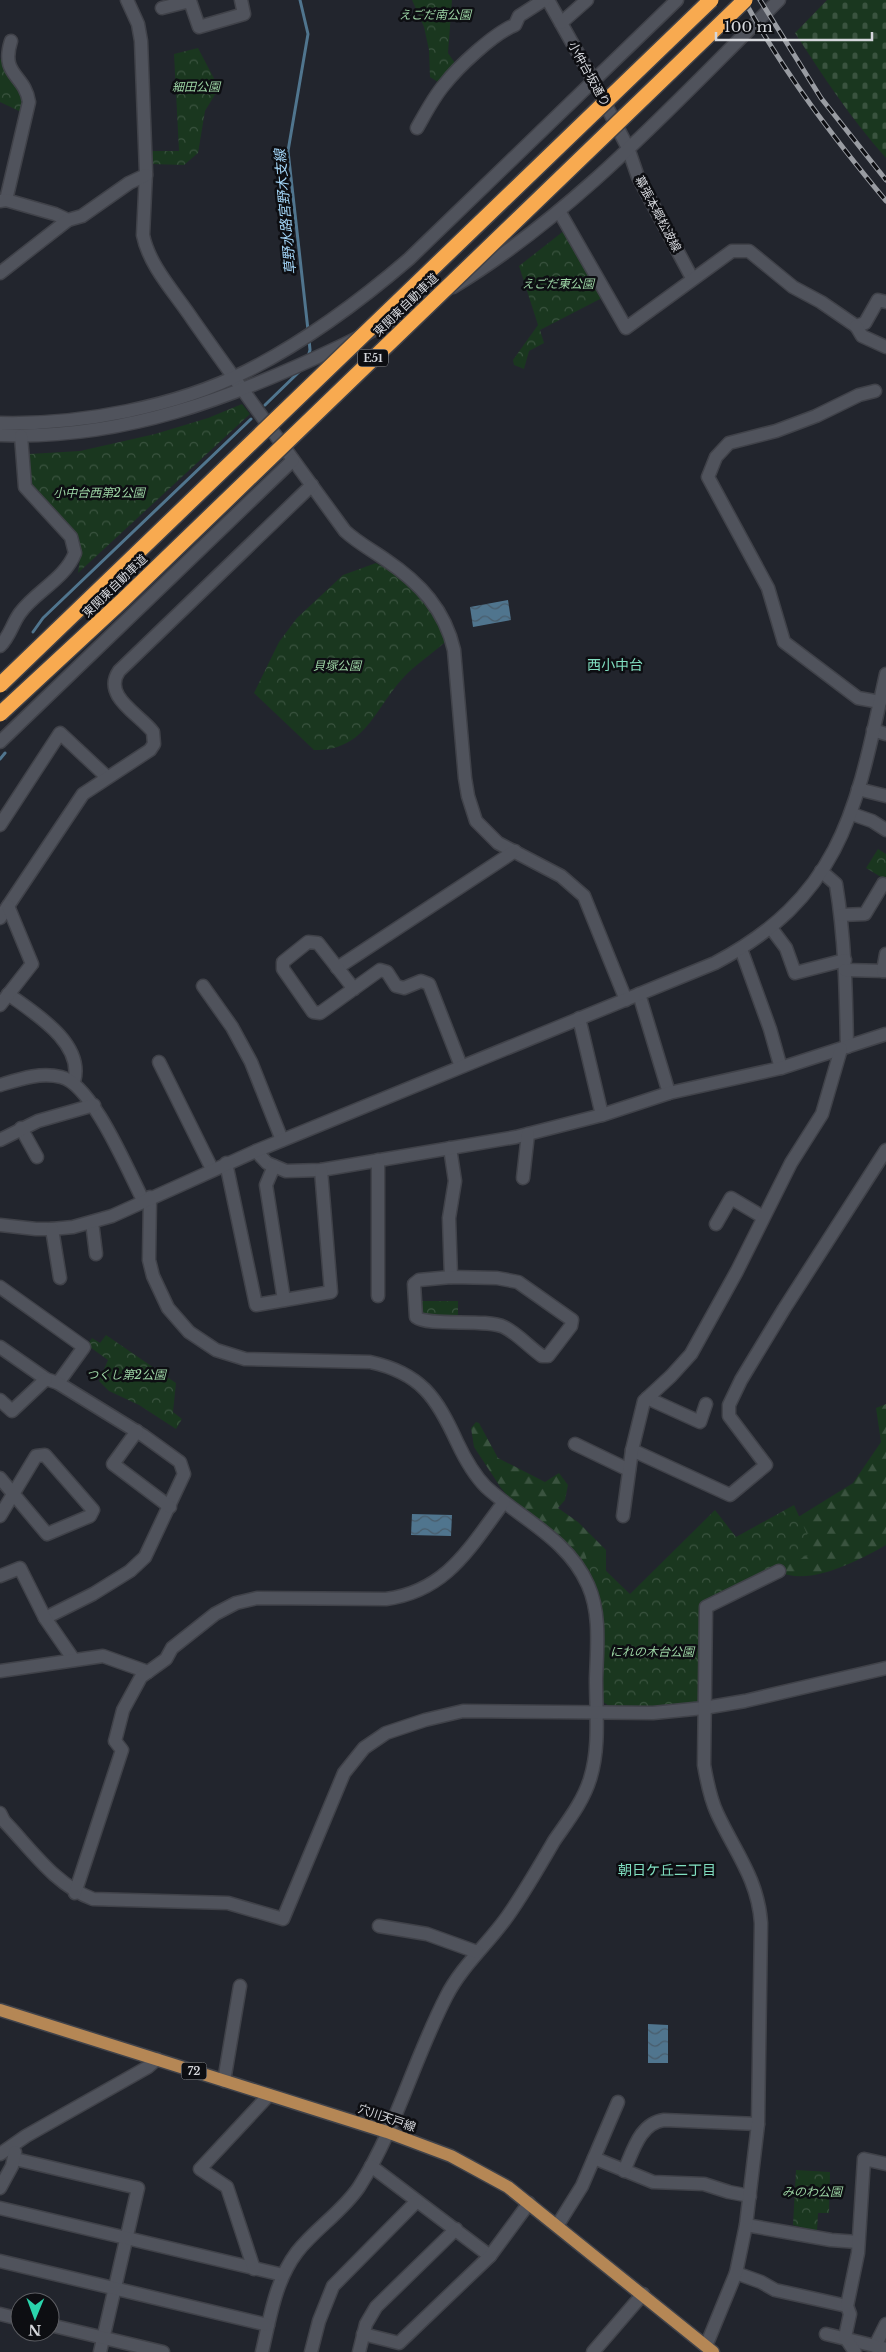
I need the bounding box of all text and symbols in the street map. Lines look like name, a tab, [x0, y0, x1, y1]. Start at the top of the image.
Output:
park label: えごだ南公園	[399, 7, 473, 22]
scale bar	[716, 10, 872, 42]
text: 100 m	[724, 17, 773, 36]
street label: 小仲台坂通り	[565, 39, 613, 109]
park label: 細田公園	[172, 79, 222, 94]
water label: 草野水路宮野木支線	[270, 146, 299, 276]
street label: 幕張本郷松波線	[632, 173, 685, 254]
street label: 東関東自動車道	[370, 270, 441, 339]
park label: えごだ東公園	[522, 276, 596, 291]
road number: E51	[358, 349, 388, 366]
park label: 小中台西第2公園	[53, 485, 147, 500]
street label: 東関東自動車道	[79, 551, 150, 620]
district label: 西小中台	[587, 656, 643, 674]
park label: 貝塚公園	[313, 658, 363, 673]
park label: つくし第2公園	[86, 1367, 168, 1382]
park label: にれの木台公園	[610, 1644, 696, 1659]
district label: 朝日ケ丘二丁目	[618, 1861, 716, 1879]
road number: 72	[182, 2062, 206, 2080]
street label: 穴川天戸線	[356, 2101, 418, 2134]
park label: みのわ公園	[782, 2184, 844, 2199]
north arrow	[10, 2292, 60, 2342]
text: N	[28, 2321, 42, 2339]

